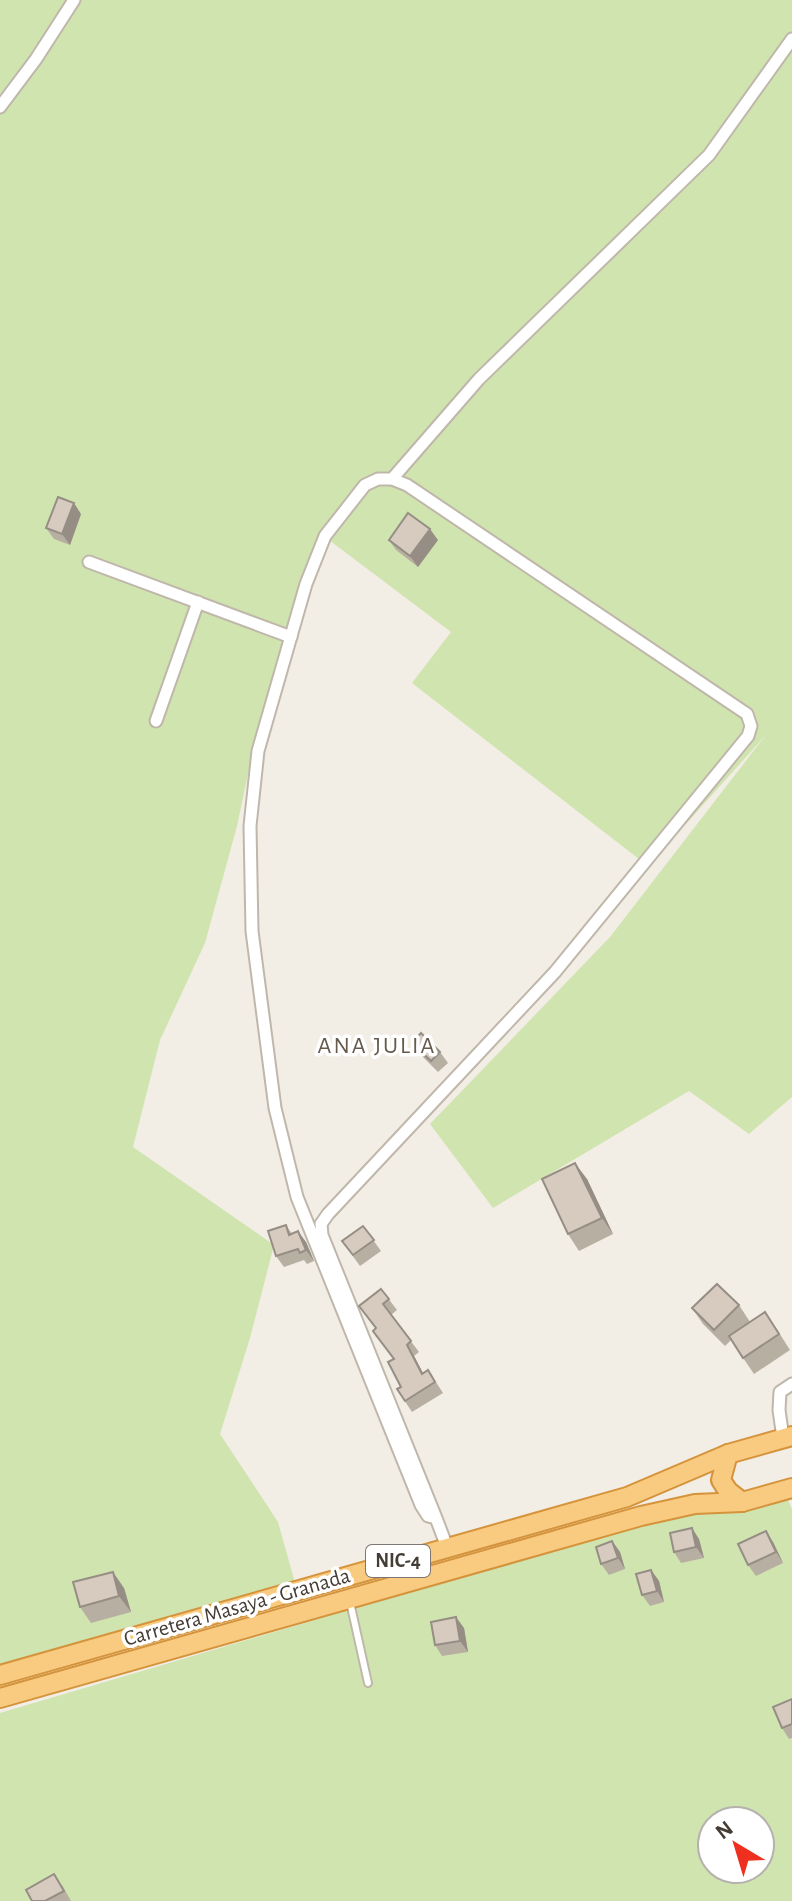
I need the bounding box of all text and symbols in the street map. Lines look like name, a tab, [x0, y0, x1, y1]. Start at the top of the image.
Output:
district label: ANA JULIA	[318, 1034, 436, 1058]
road number: NIC-4	[366, 1545, 430, 1577]
street label: Carretera Masaya - Granada	[121, 1564, 353, 1650]
north arrow	[696, 1805, 776, 1885]
text: N	[712, 1817, 737, 1843]

